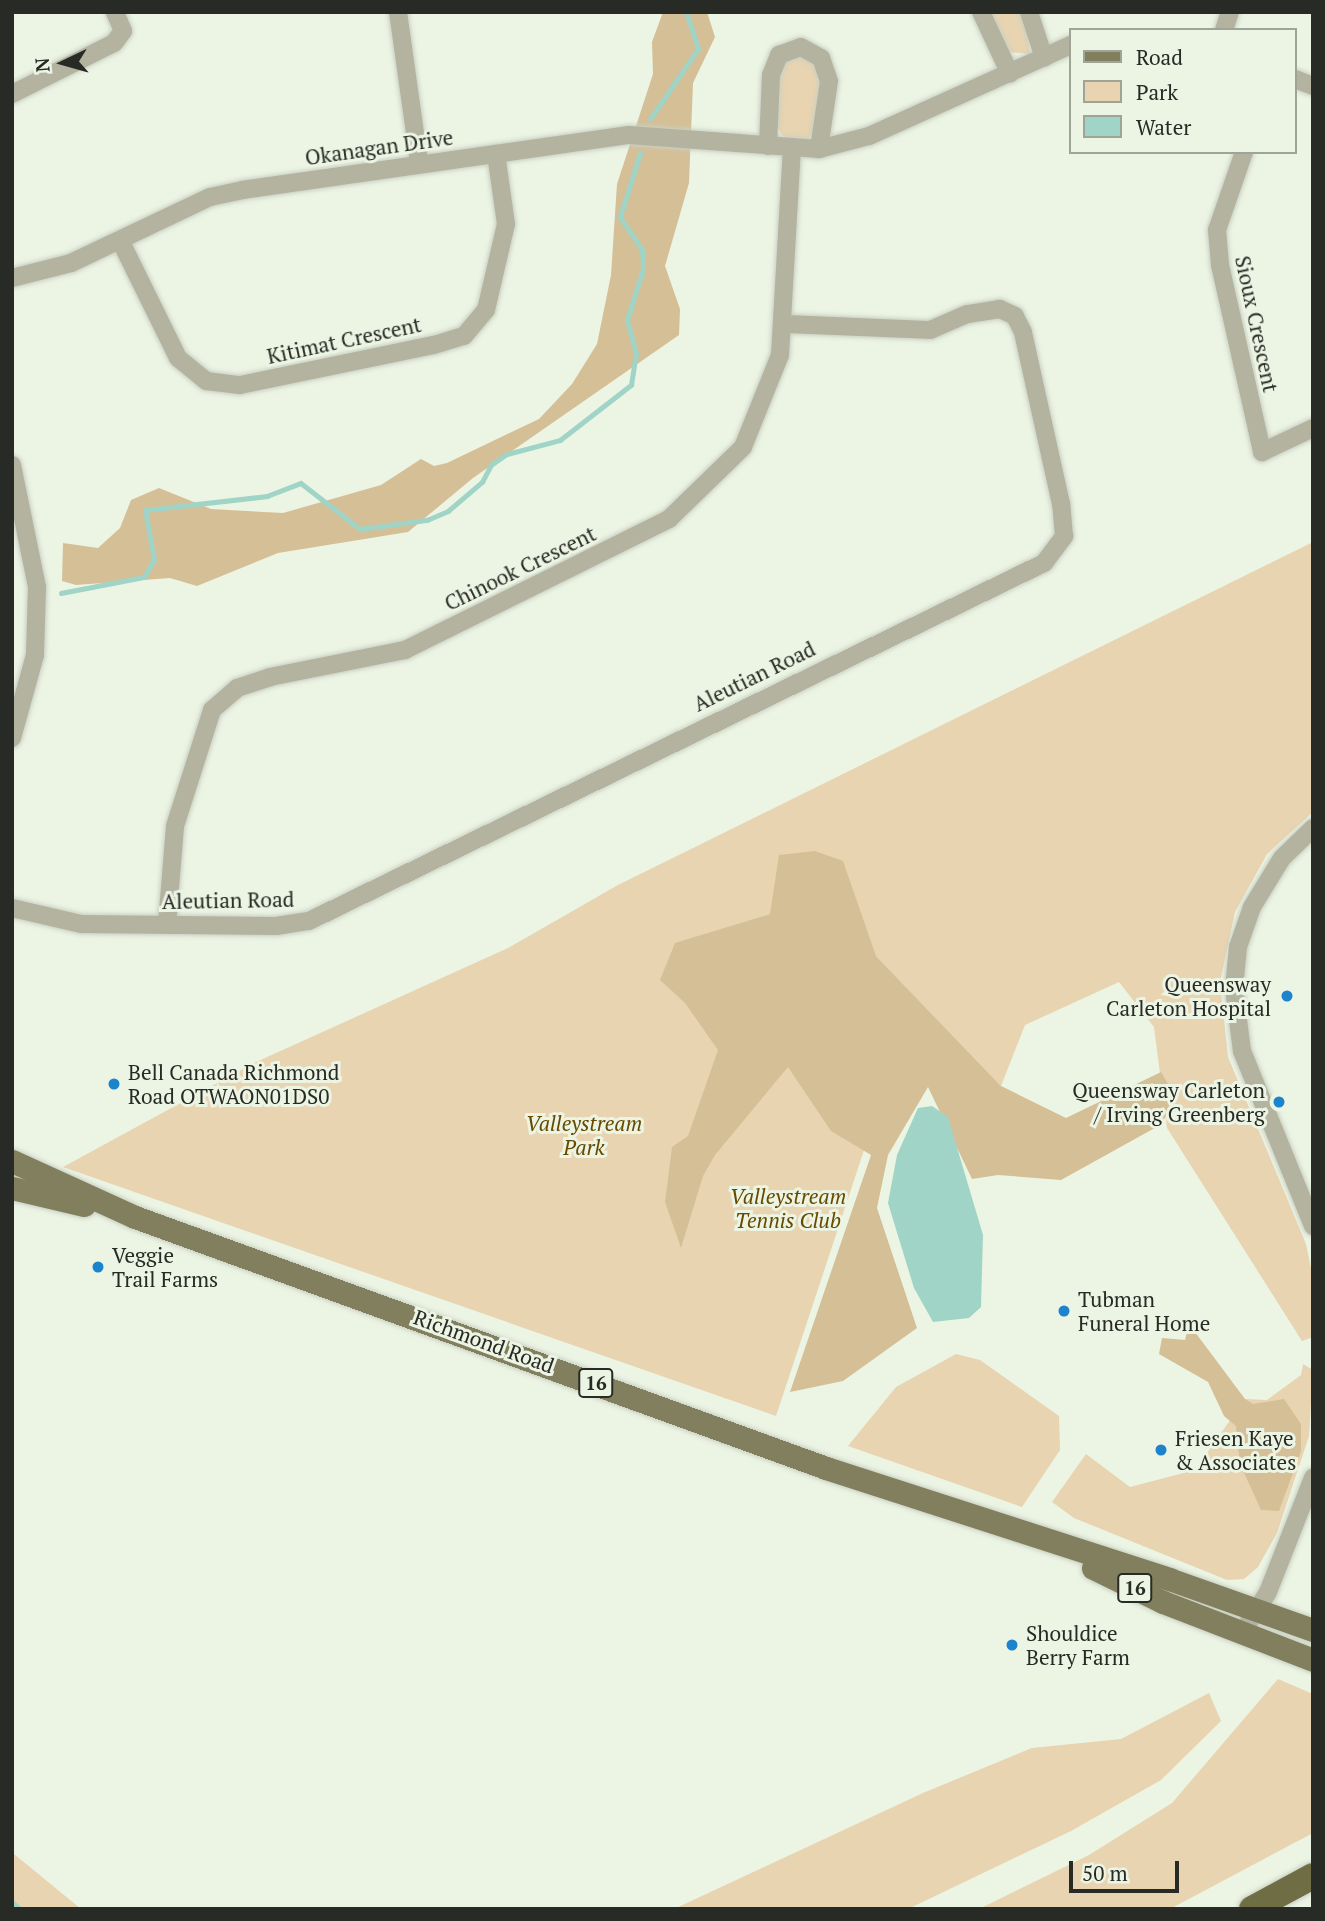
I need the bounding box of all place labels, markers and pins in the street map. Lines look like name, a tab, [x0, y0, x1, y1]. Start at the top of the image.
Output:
place label: Queensway Carleton Hospital	[1106, 971, 1271, 1021]
marker: Queensway Carleton Hospital	[1277, 986, 1297, 1006]
place label: Bell Canada Richmond Road OTWAON01DS0	[128, 1059, 339, 1109]
marker: Bell Canada Richmond Road OTWAON01DS0	[106, 1076, 122, 1092]
place label: Queensway Carleton / Irving Greenberg	[1072, 1077, 1265, 1127]
marker: Queensway Carleton / Irving Greenberg	[1271, 1094, 1287, 1110]
place label: Veggie Trail Farms	[112, 1242, 218, 1292]
marker: Veggie Trail Farms	[90, 1259, 106, 1275]
place label: Tubman Funeral Home	[1078, 1286, 1210, 1336]
marker: Tubman Funeral Home	[1056, 1303, 1072, 1319]
place label: Friesen Kaye & Associates	[1175, 1425, 1297, 1475]
marker: Friesen Kaye & Associates	[1153, 1442, 1169, 1458]
place label: Shouldice Berry Farm	[1026, 1620, 1130, 1670]
marker: Shouldice Berry Farm	[1004, 1637, 1020, 1653]

